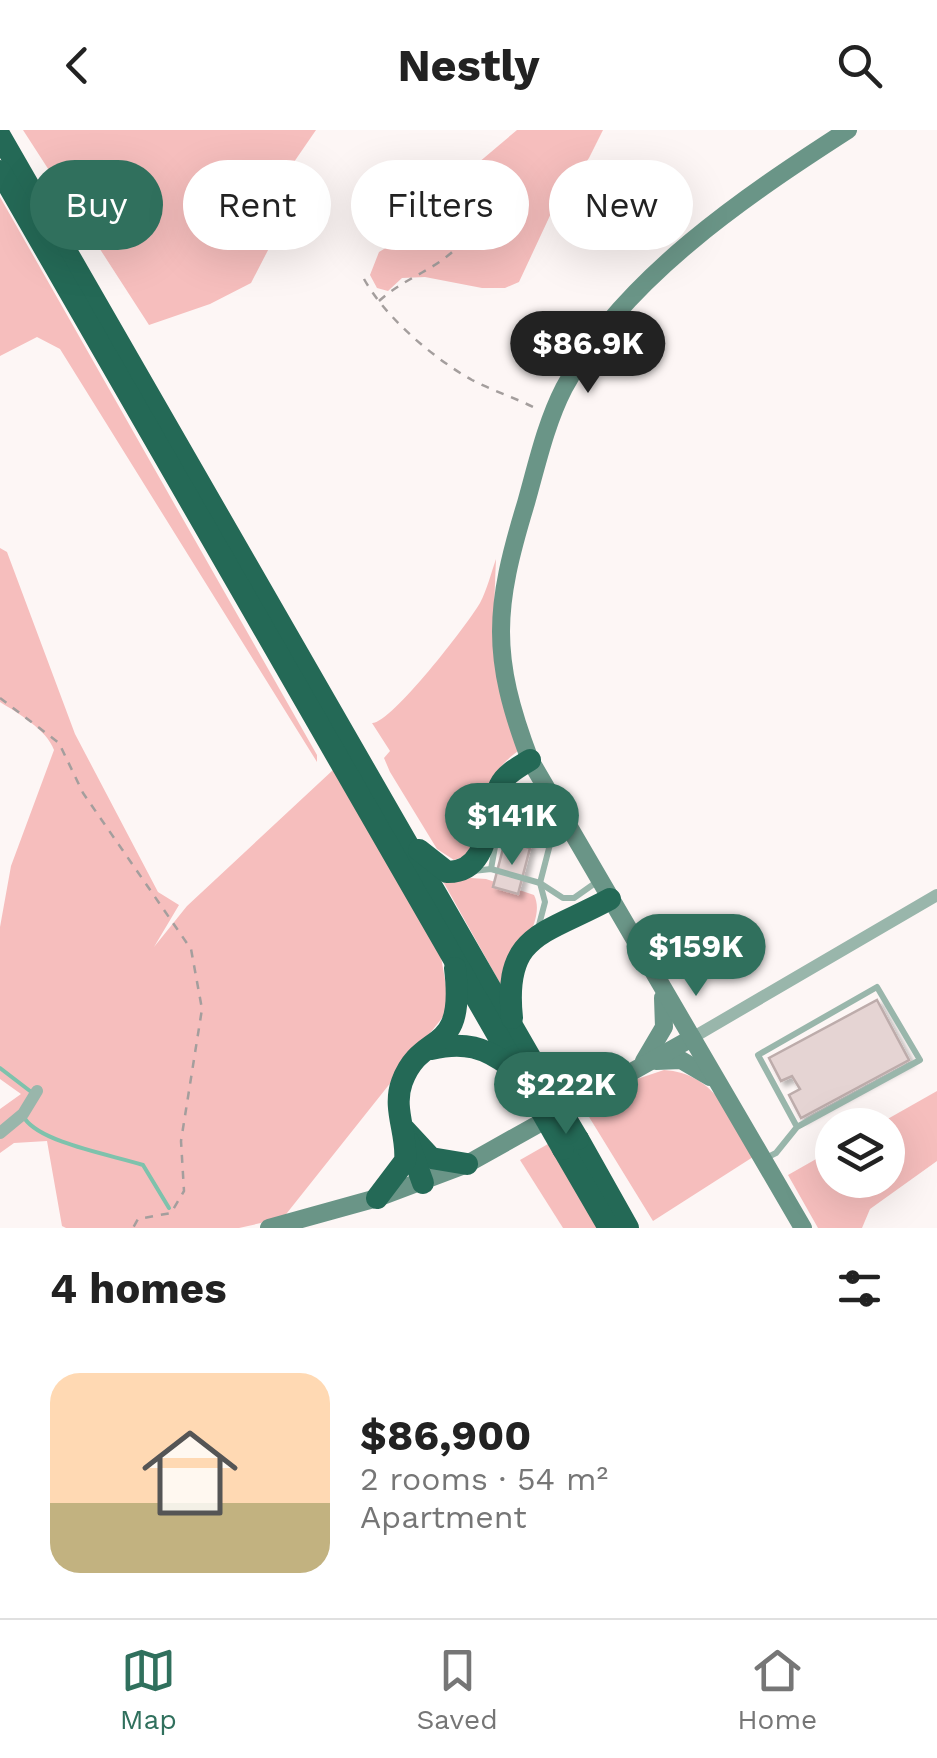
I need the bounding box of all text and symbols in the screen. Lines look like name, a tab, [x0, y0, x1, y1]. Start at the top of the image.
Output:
icon: back	[50, 38, 105, 93]
icon: search	[832, 38, 887, 93]
text: Nestly	[397, 39, 540, 92]
chip: Buy	[30, 160, 163, 250]
chip: Rent	[183, 160, 331, 250]
chip: Filters	[351, 160, 529, 250]
chip: New	[549, 160, 693, 250]
pin: $86.9K	[507, 311, 669, 396]
text: $86.9K	[532, 324, 644, 362]
pin: $141K	[442, 783, 582, 868]
text: $141K	[467, 796, 557, 834]
pin: $159K	[626, 914, 766, 999]
text: $159K	[649, 927, 743, 965]
pin: $222K	[496, 1052, 636, 1137]
text: $222K	[516, 1065, 616, 1103]
map controls	[815, 1108, 905, 1198]
button: layers	[815, 1108, 905, 1198]
icon: filters	[832, 1261, 887, 1316]
text: 4 homes	[50, 1264, 227, 1313]
text: $86,900	[360, 1411, 531, 1460]
icon: home	[130, 1413, 250, 1533]
text: 2 rooms · 54 m²	[360, 1460, 608, 1498]
text: Apartment	[360, 1498, 527, 1536]
tab: Map	[120, 1643, 177, 1736]
tab: Saved	[416, 1643, 498, 1736]
tab: Home	[737, 1643, 817, 1736]

